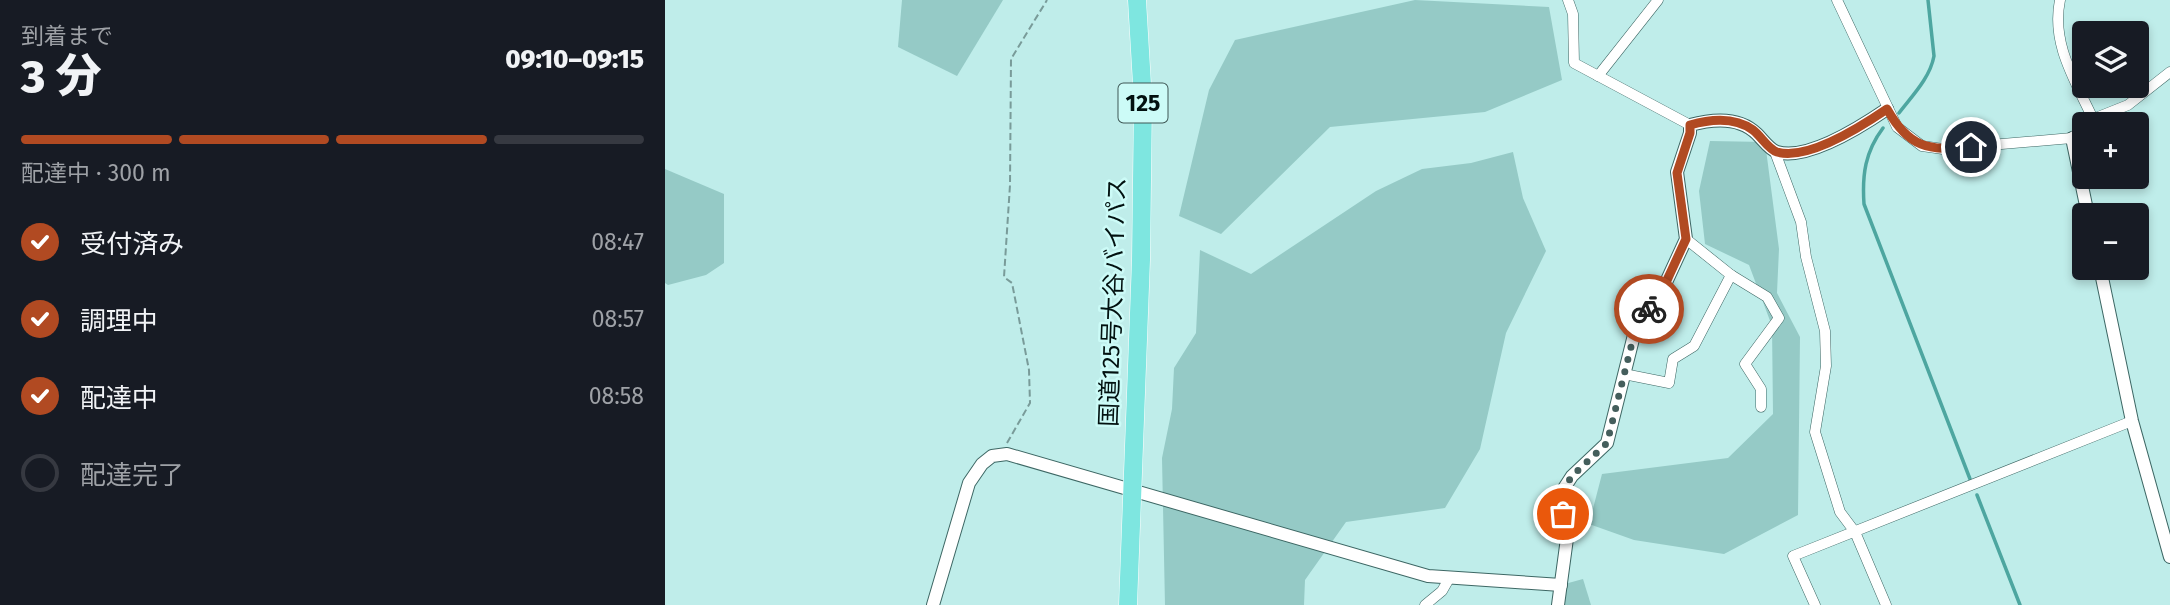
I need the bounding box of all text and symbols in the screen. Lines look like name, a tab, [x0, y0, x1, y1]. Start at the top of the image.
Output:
map controls	[2072, 21, 2149, 280]
button: layers	[2072, 21, 2149, 98]
text: 到着まで	[21, 22, 113, 50]
text: 09:10–09:15	[505, 44, 644, 75]
text: 3 分	[21, 49, 102, 104]
road number: 125	[1119, 83, 1168, 122]
button: +	[2072, 112, 2149, 189]
pin	[1941, 117, 2001, 177]
icon: home	[1952, 128, 1990, 166]
text: 配達中 · 300 m	[21, 159, 171, 187]
street label: 国道125号大谷バイパス	[1095, 177, 1131, 427]
button: −	[2072, 203, 2149, 280]
icon: check	[21, 223, 59, 261]
text: 08:47	[591, 228, 644, 256]
text: 受付済み	[80, 229, 184, 260]
courier	[1614, 274, 1684, 344]
icon: bike	[1630, 290, 1668, 328]
icon: check	[21, 300, 59, 338]
text: 08:57	[592, 305, 644, 333]
text: 調理中	[80, 306, 158, 337]
icon: check	[21, 377, 59, 415]
text: 08:58	[589, 382, 644, 410]
text: 配達中	[80, 383, 158, 414]
text: 配達完了	[80, 460, 184, 491]
pin	[1533, 484, 1593, 544]
icon: bag	[1544, 495, 1582, 533]

